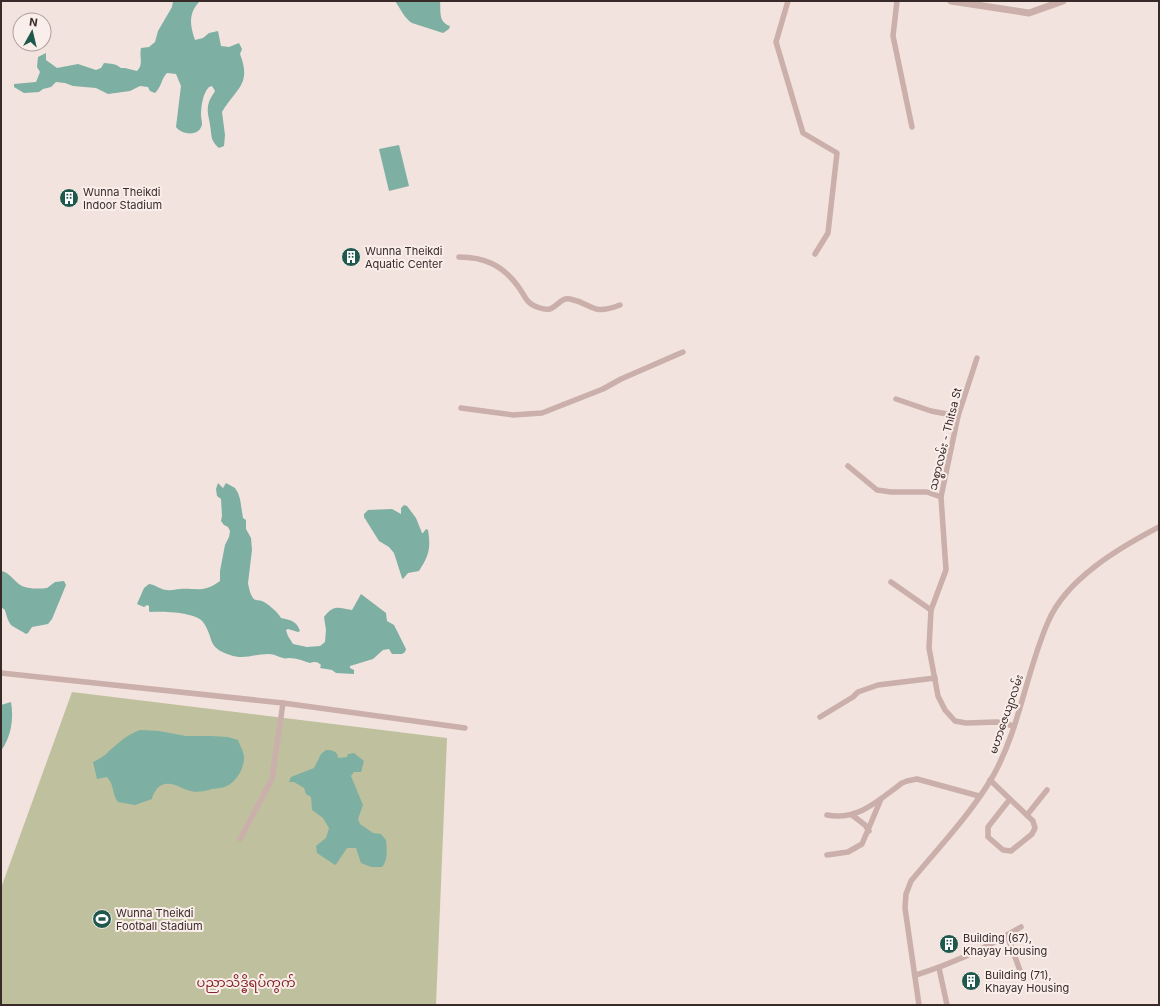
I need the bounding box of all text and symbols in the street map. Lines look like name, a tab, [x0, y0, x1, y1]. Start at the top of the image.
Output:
north arrow	[12, 12, 52, 52]
text: N	[28, 15, 39, 30]
place label: Wunna Theikdi Indoor Stadium	[83, 185, 162, 212]
building icon: Wunna Theikdi Indoor Stadium	[58, 187, 80, 209]
place label: Wunna Theikdi Aquatic Center	[365, 244, 443, 271]
building icon: Wunna Theikdi Aquatic Center	[340, 246, 362, 268]
street label: သစ္စာလမ်း - Thitsa St	[925, 386, 967, 492]
street label: မဟာဇေယျာလမ်း	[986, 672, 1028, 756]
place label: Wunna Theikdi Football Stadium	[116, 906, 203, 933]
sports icon: Wunna Theikdi Football Stadium	[91, 908, 113, 930]
place label: Building (67), Khayay Housing	[963, 931, 1047, 958]
building icon: Building (67), Khayay Housing	[938, 933, 960, 955]
place label: Building (71), Khayay Housing	[985, 968, 1069, 995]
building icon: Building (71), Khayay Housing	[960, 970, 982, 992]
district label: ပညာသိဒ္ဓိရပ်ကွက်	[196, 974, 296, 993]

